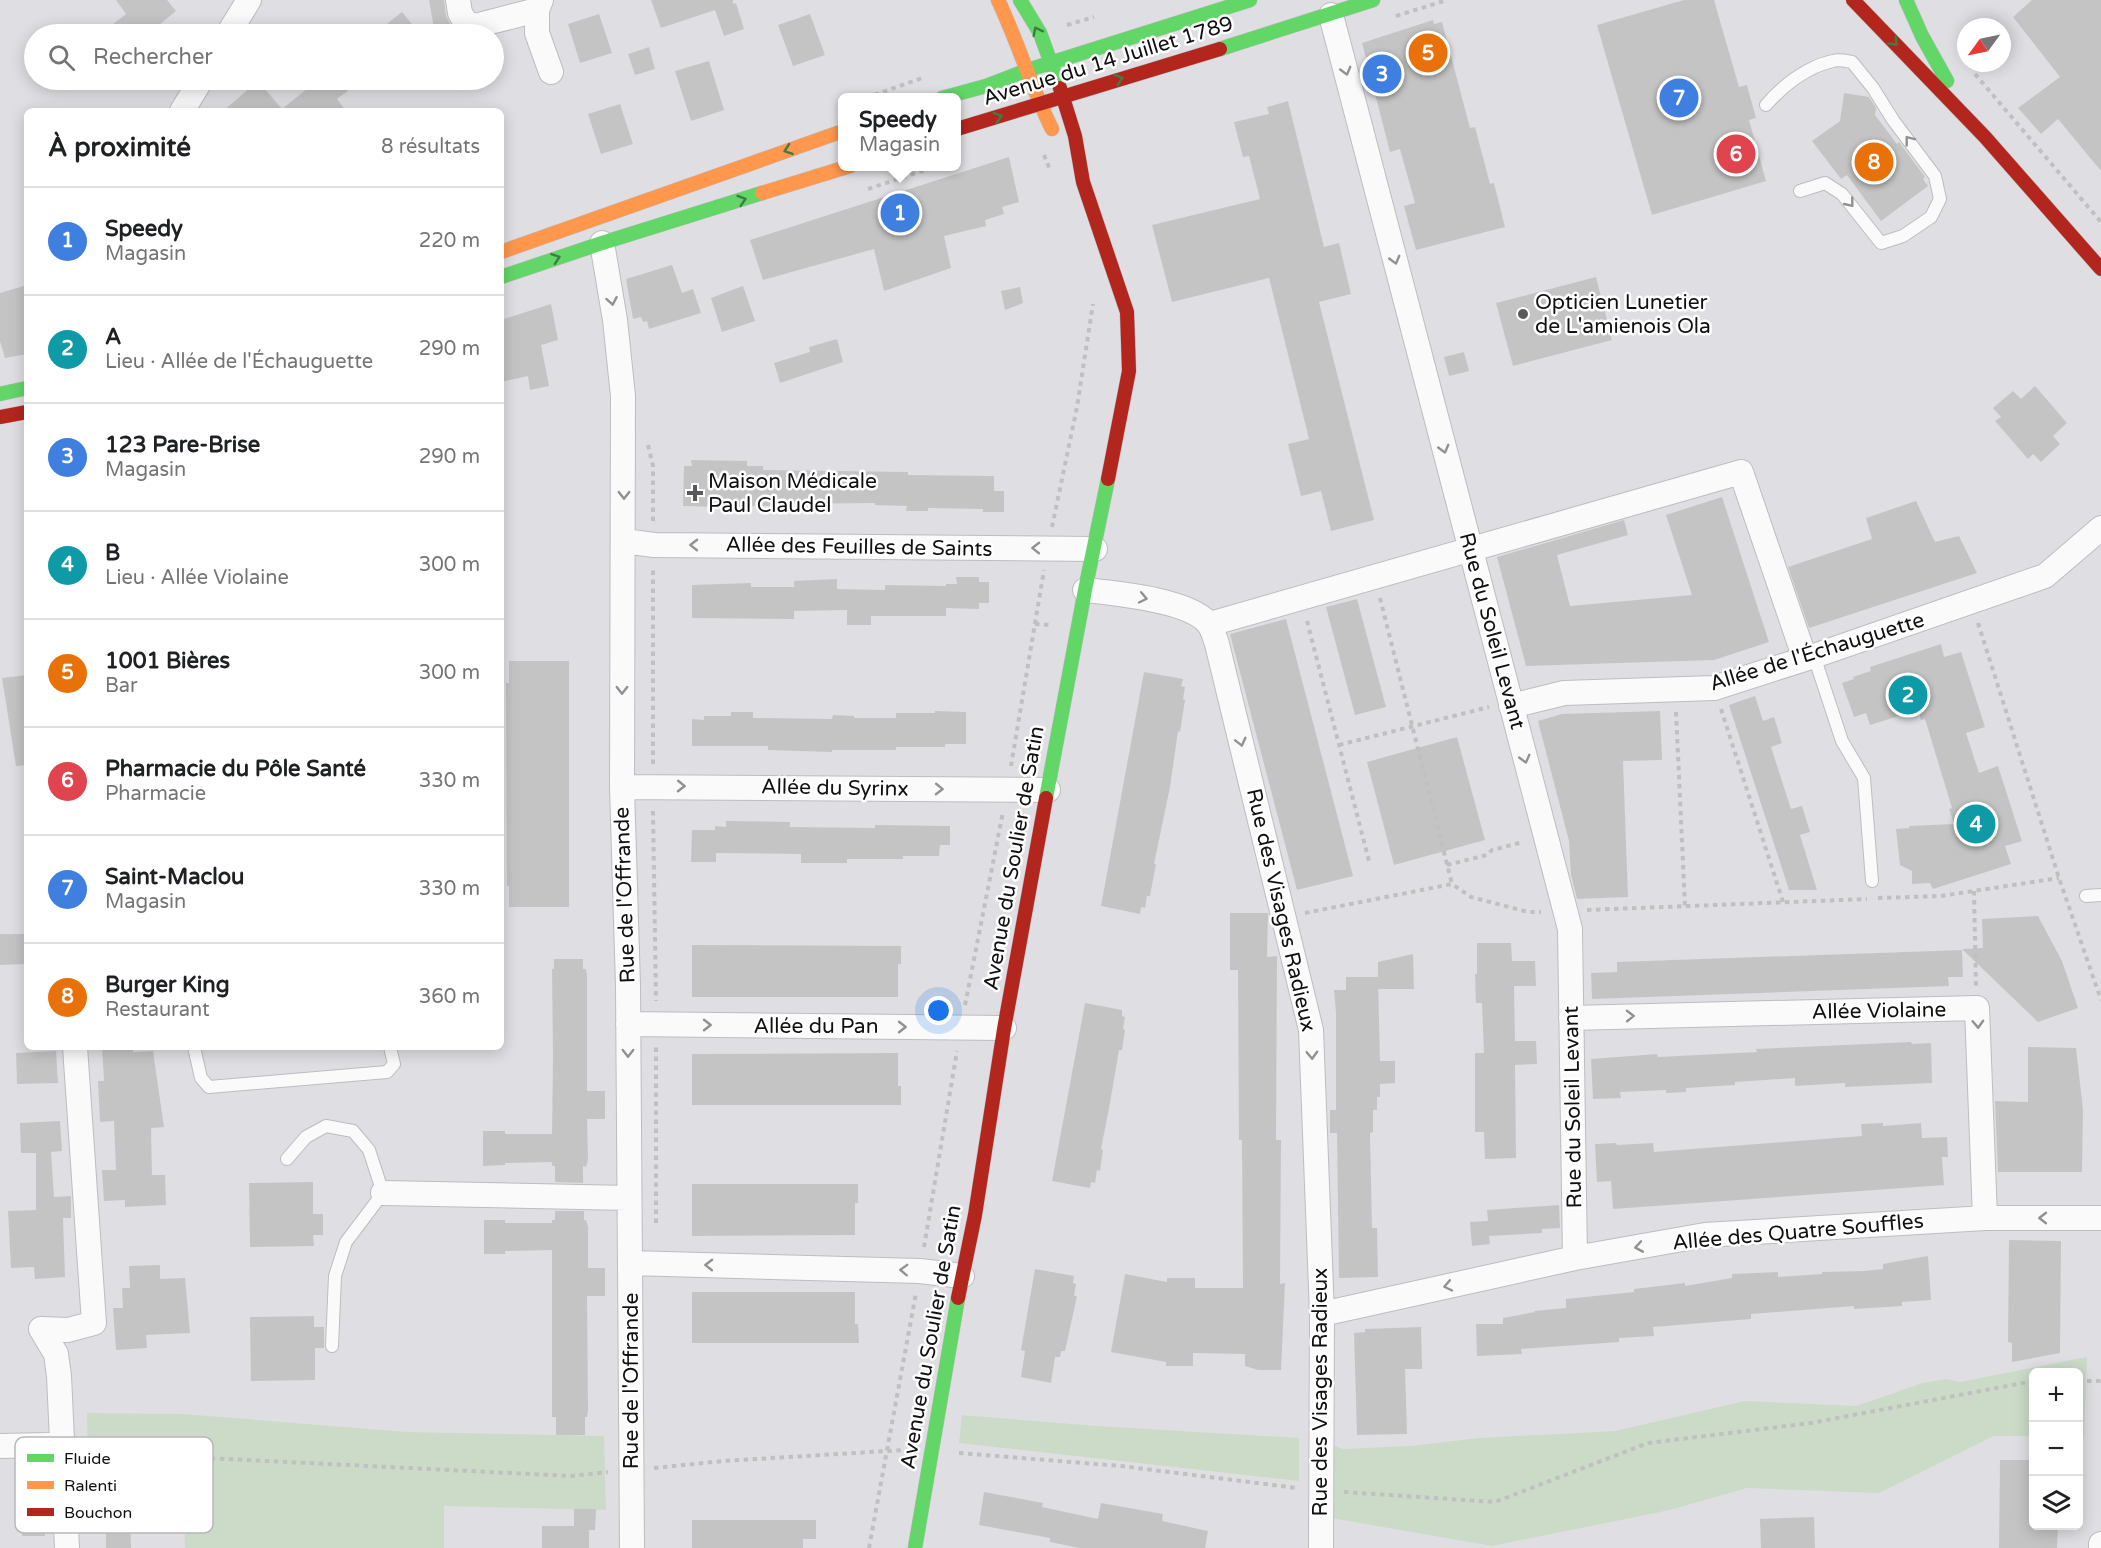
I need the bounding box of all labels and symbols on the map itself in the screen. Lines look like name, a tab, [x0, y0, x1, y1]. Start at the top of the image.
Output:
street label: Avenue du 14 Juillet 1789	[980, 11, 1236, 111]
north arrow	[1957, 18, 2011, 72]
one-way arrow	[1033, 26, 1045, 37]
pin: 5	[1408, 31, 1448, 76]
one-way arrow	[1886, 35, 1897, 46]
pin: 3	[1362, 52, 1402, 97]
one-way arrow	[1338, 66, 1351, 76]
one-way arrow	[1113, 74, 1124, 86]
pin: 7	[1660, 76, 1698, 120]
one-way arrow	[992, 112, 1003, 124]
pin: 6	[1716, 132, 1756, 176]
one-way arrow	[1905, 136, 1916, 147]
pin: 8	[1854, 140, 1894, 184]
one-way arrow	[783, 143, 794, 156]
pin: 1	[880, 190, 920, 236]
one-way arrow	[736, 195, 747, 207]
one-way arrow	[1843, 196, 1854, 207]
one-way arrow	[551, 253, 561, 266]
one-way arrow	[1388, 254, 1400, 265]
place label: Opticien Lunetier de L'amienois Ola	[1535, 290, 1711, 339]
one-way arrow	[605, 296, 617, 305]
marker: Opticien Lunetier de L'amienois Ola	[1516, 307, 1530, 321]
one-way arrow	[1437, 444, 1450, 454]
place label: Maison Médicale Paul Claudel	[708, 469, 877, 518]
marker: Maison Médicale Paul Claudel	[686, 484, 704, 502]
one-way arrow	[618, 491, 630, 500]
street label: Rue du Soleil Levant	[1454, 530, 1530, 732]
street label: Allée des Feuilles de Saints	[725, 532, 993, 562]
one-way arrow	[690, 539, 699, 551]
one-way arrow	[1032, 542, 1041, 554]
one-way arrow	[1137, 591, 1147, 604]
street label: Allée de l'Échauguette	[1707, 607, 1927, 697]
pin: 2	[1888, 672, 1928, 718]
one-way arrow	[616, 686, 628, 695]
street label: Avenue du Soulier de Satin	[978, 724, 1050, 992]
one-way arrow	[1233, 737, 1246, 747]
one-way arrow	[1518, 754, 1531, 764]
street label: Allée du Syrinx	[761, 774, 909, 802]
one-way arrow	[676, 780, 685, 792]
one-way arrow	[934, 783, 943, 795]
street label: Rue des Visages Radieux	[1241, 786, 1321, 1034]
pin: 4	[1956, 802, 1996, 846]
street label: Rue de l'Offrande	[609, 806, 641, 984]
your location	[924, 996, 953, 1025]
street label: Allée Violaine	[1812, 997, 1947, 1025]
street label: Rue du Soleil Levant	[1559, 1006, 1587, 1208]
one-way arrow	[1625, 1010, 1634, 1023]
street label: Allée du Pan	[754, 1014, 878, 1039]
one-way arrow	[703, 1019, 712, 1032]
one-way arrow	[1971, 1019, 1984, 1028]
one-way arrow	[898, 1021, 907, 1033]
one-way arrow	[622, 1048, 634, 1057]
one-way arrow	[1306, 1050, 1318, 1059]
street label: Avenue du Soulier de Satin	[895, 1203, 967, 1471]
street label: Allée des Quatre Souffles	[1671, 1209, 1925, 1255]
one-way arrow	[2038, 1212, 2047, 1224]
one-way arrow	[1634, 1240, 1644, 1253]
one-way arrow	[705, 1259, 714, 1272]
one-way arrow	[900, 1264, 909, 1277]
street label: Rue des Visages Radieux	[1308, 1268, 1333, 1516]
one-way arrow	[1443, 1279, 1453, 1292]
street label: Rue de l'Offrande	[619, 1293, 644, 1469]
legend	[15, 1437, 213, 1533]
text: Fluide	[64, 1449, 110, 1469]
text: Ralenti	[64, 1476, 117, 1496]
text: Bouchon	[64, 1503, 132, 1523]

